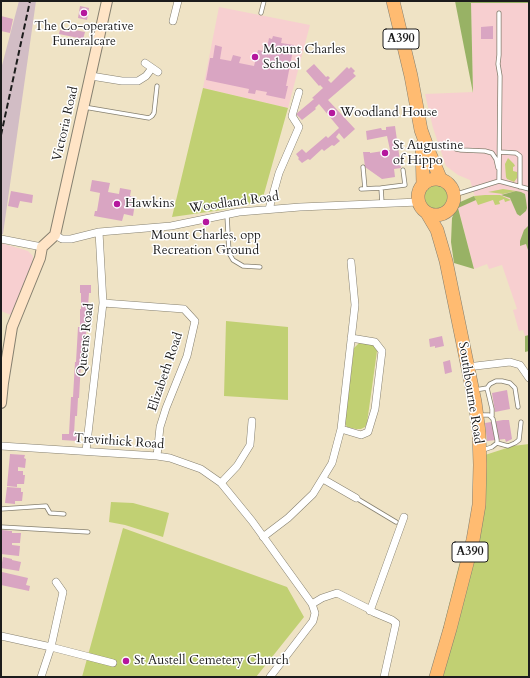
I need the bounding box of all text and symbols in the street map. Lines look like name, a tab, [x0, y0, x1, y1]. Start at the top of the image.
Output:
marker: The Co-operative Funeralcare	[79, 8, 89, 18]
place label: The Co-operative Funeralcare	[34, 19, 134, 50]
road number: A390	[383, 29, 419, 49]
place label: Mount Charles School	[263, 42, 345, 73]
marker: Mount Charles School	[250, 52, 260, 62]
street label: Victoria Road	[50, 85, 82, 163]
place label: Woodland House	[340, 105, 437, 121]
marker: Woodland House	[327, 108, 337, 118]
place label: St Augustine of Hippo	[393, 138, 463, 169]
marker: St Augustine of Hippo	[380, 148, 390, 158]
street label: Woodland Road	[188, 189, 280, 217]
place label: Hawkins	[125, 196, 174, 212]
marker: Hawkins	[112, 199, 122, 209]
marker: Mount Charles, opp Recreation Ground	[201, 217, 211, 227]
place label: Mount Charles, opp Recreation Ground	[151, 228, 261, 259]
street label: Queens Road	[74, 302, 98, 378]
street label: Elizabeth Road	[145, 330, 187, 414]
street label: Southbourne Road	[454, 341, 486, 445]
street label: Trevithick Road	[73, 431, 165, 453]
road number: A390	[452, 542, 488, 562]
place label: St Austell Cemetery Church	[134, 653, 289, 669]
marker: St Austell Cemetery Church	[121, 656, 131, 666]

